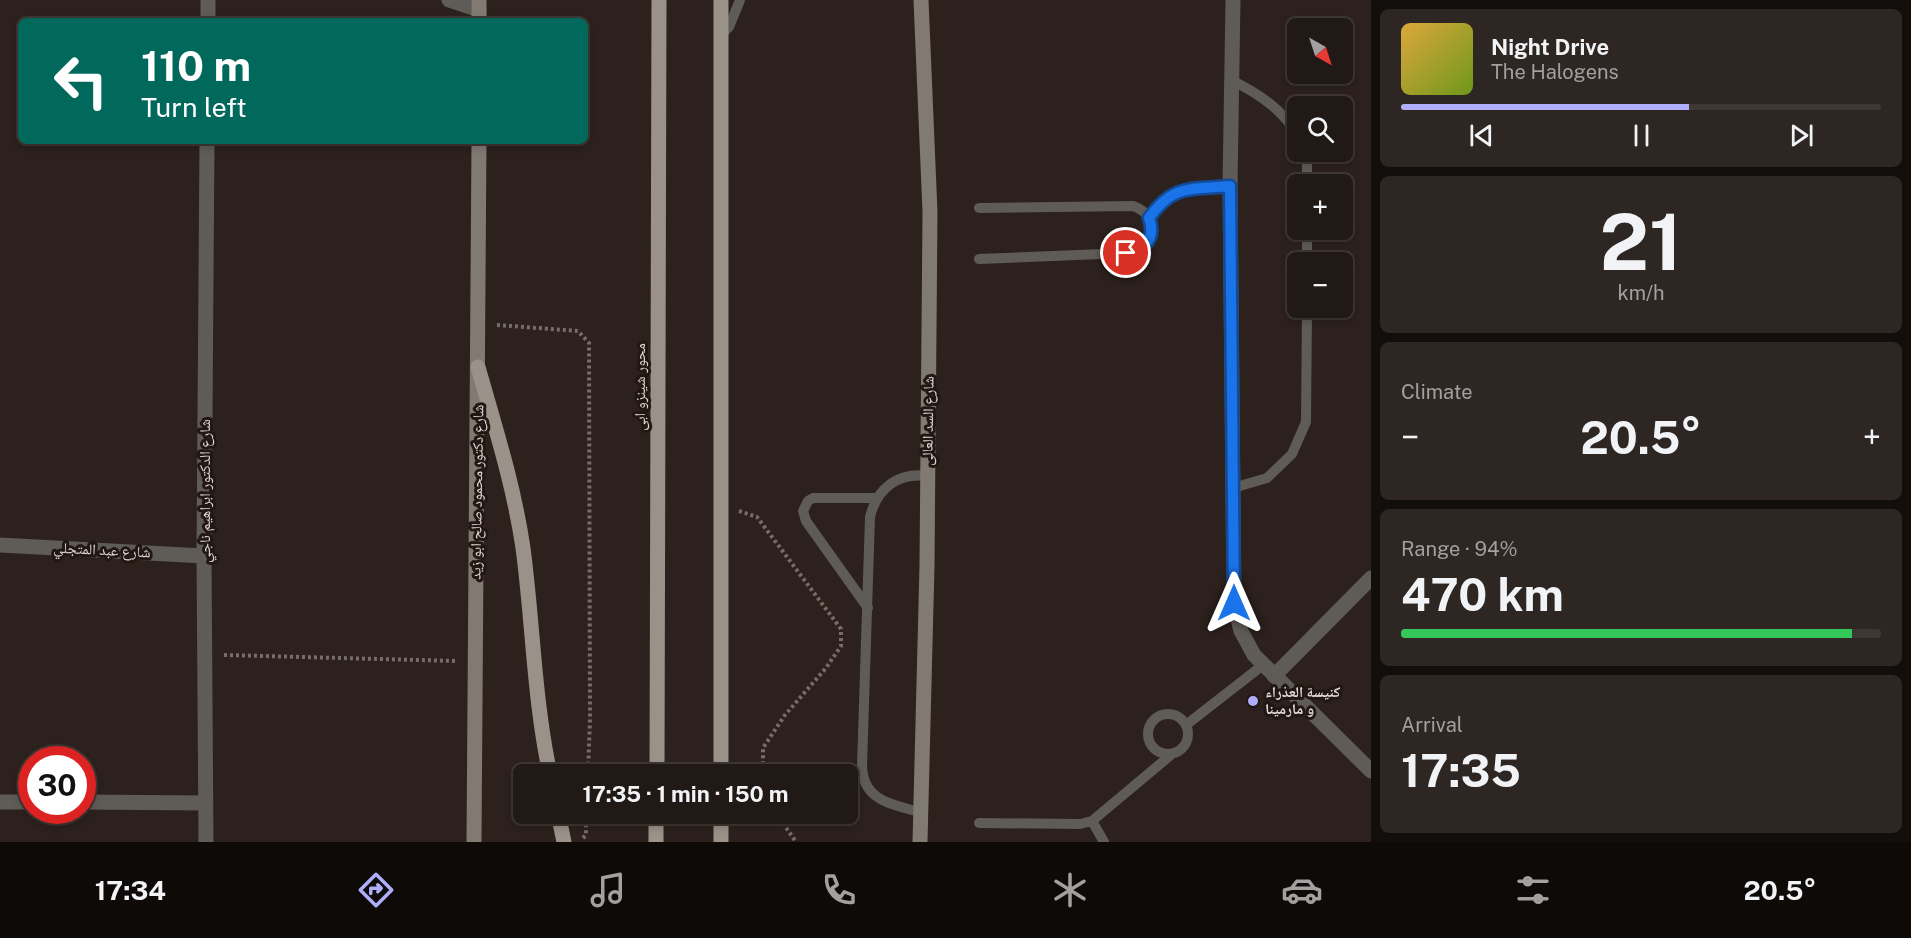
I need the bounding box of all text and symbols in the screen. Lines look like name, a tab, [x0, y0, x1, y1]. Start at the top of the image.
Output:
north arrow	[1287, 18, 1353, 84]
map controls	[1287, 18, 1353, 318]
text: Night Drive	[1491, 34, 1609, 60]
text: 110 m	[141, 41, 251, 90]
icon: left	[42, 42, 120, 120]
text: The Halogens	[1491, 60, 1619, 84]
text: Turn left	[141, 91, 247, 123]
button: search	[1287, 96, 1353, 162]
icon: previous	[1465, 119, 1498, 152]
icon: pause	[1625, 119, 1658, 152]
icon: next	[1785, 119, 1818, 152]
button: +	[1287, 174, 1353, 240]
text: 21	[1600, 196, 1682, 288]
pin	[1100, 227, 1151, 278]
icon: arrive	[1109, 236, 1142, 269]
button: −	[1287, 252, 1353, 318]
text: km/h	[1617, 281, 1665, 305]
street label: محور شينزو ابى	[631, 343, 650, 431]
street label: شارع السد العالى	[918, 376, 939, 466]
text: Climate	[1401, 380, 1473, 404]
street label: شارع دكتور محمود صالح ابو زيد	[466, 404, 489, 580]
text: 20.5°	[1580, 411, 1702, 464]
text: −	[1401, 418, 1419, 456]
text: +	[1863, 418, 1881, 456]
street label: شارع الدكتور ابراهيم ناجي	[196, 419, 217, 563]
text: Range · 94%	[1401, 537, 1518, 561]
street label: شارع عبد المتجلي	[53, 538, 151, 564]
text: 470 km	[1401, 568, 1564, 621]
position arrow	[1202, 571, 1266, 635]
place label: كنيسة العذراء و مارمينا	[1265, 683, 1341, 717]
marker: كنيسة العذراء و مارمينا	[1246, 694, 1260, 708]
text: Arrival	[1401, 713, 1463, 737]
text: 17:35	[1401, 744, 1521, 797]
speed limit sign: 30	[18, 746, 96, 824]
text: 17:35 · 1 min · 150 m	[583, 781, 788, 807]
icon: directions	[355, 869, 397, 911]
icon: music	[587, 869, 629, 911]
icon: phone	[818, 869, 860, 911]
icon: climate	[1049, 869, 1091, 911]
icon: car	[1281, 869, 1323, 911]
icon: filters	[1512, 869, 1554, 911]
text: 17:34	[95, 874, 166, 906]
text: 20.5°	[1743, 874, 1816, 906]

